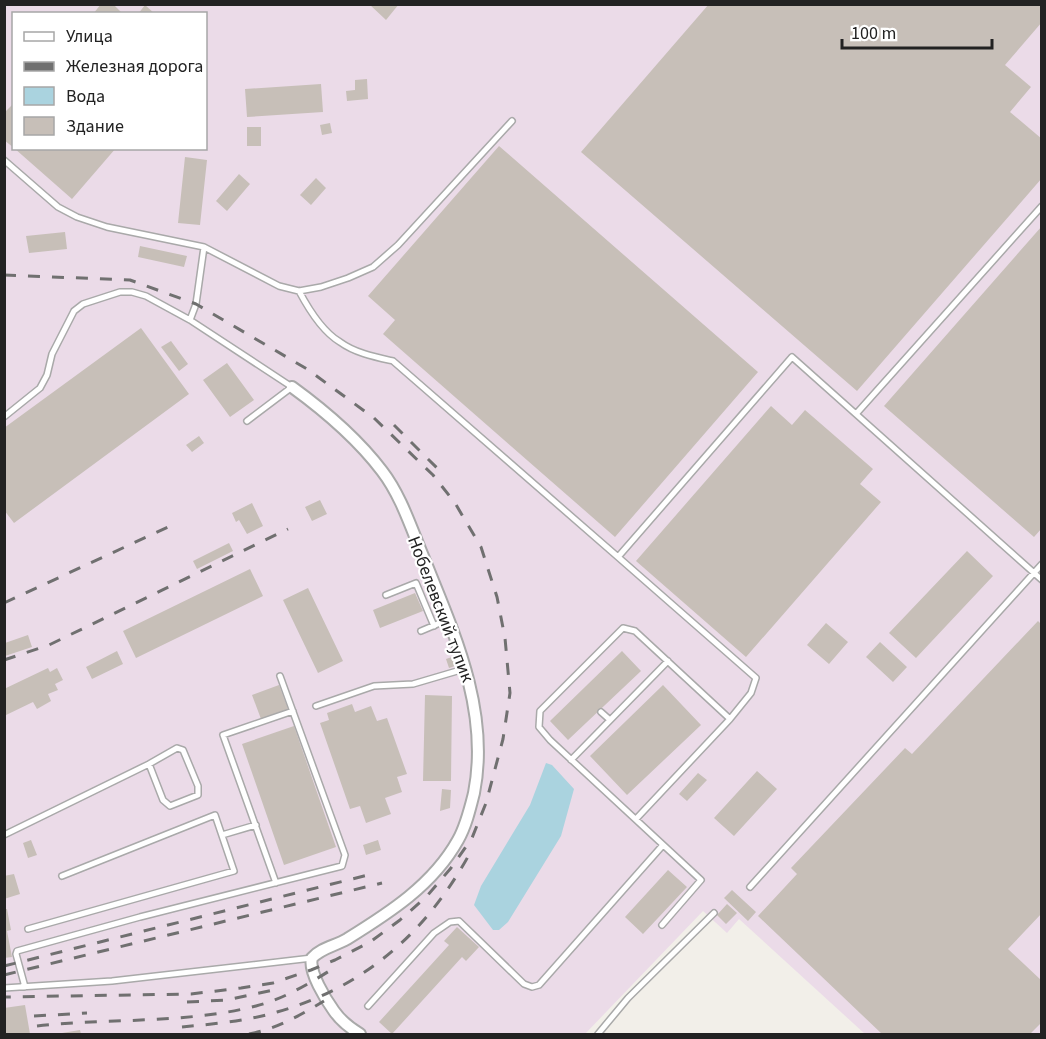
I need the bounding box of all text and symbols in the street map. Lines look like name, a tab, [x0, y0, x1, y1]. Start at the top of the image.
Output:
legend	[12, 12, 207, 150]
scale bar	[842, 12, 992, 50]
text: 100 m	[851, 21, 896, 46]
text: Улица	[66, 24, 113, 49]
text: Железная дорога	[66, 54, 203, 79]
text: Вода	[66, 84, 105, 109]
text: Здание	[66, 114, 124, 139]
street label: Нобелевский тупик	[401, 533, 480, 686]

